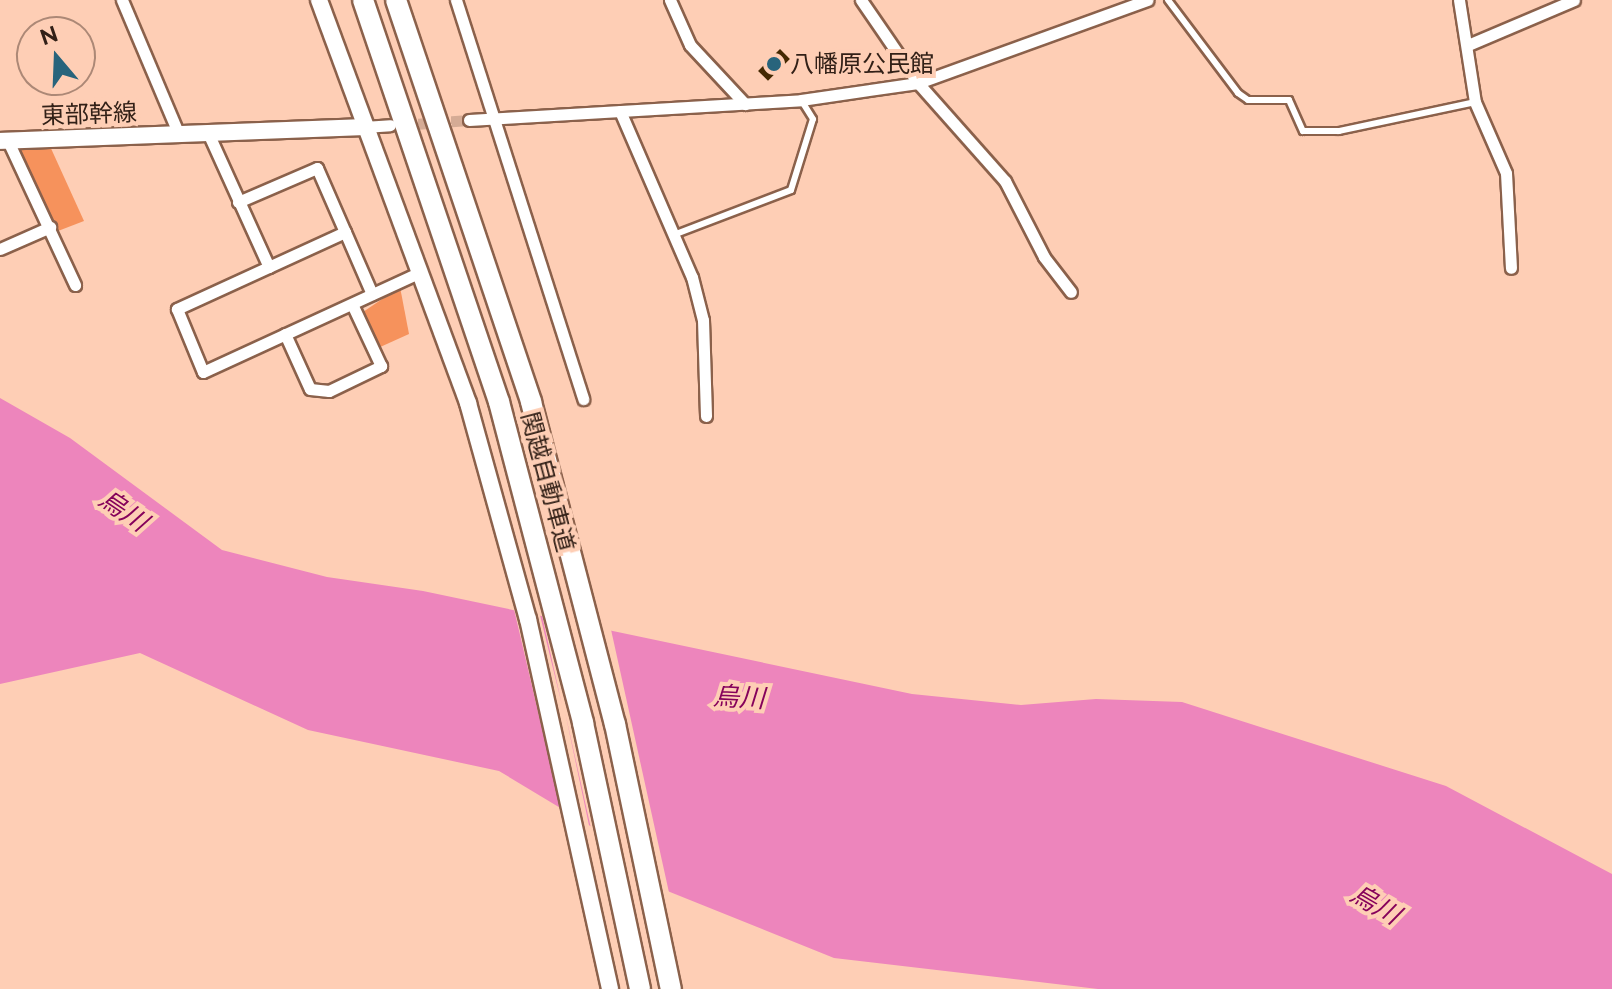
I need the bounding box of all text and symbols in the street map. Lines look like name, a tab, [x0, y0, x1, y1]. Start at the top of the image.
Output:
north arrow	[16, 16, 96, 96]
text: N	[37, 20, 61, 50]
place label: 八幡原公民館	[790, 50, 934, 78]
marker: 八幡原公民館	[765, 55, 783, 73]
street label: 東部幹線	[41, 98, 137, 130]
street label: 関越自動車道	[515, 409, 581, 555]
water label: 烏川	[93, 484, 153, 538]
water label: 烏川	[712, 681, 766, 715]
water label: 烏川	[1345, 878, 1405, 932]

